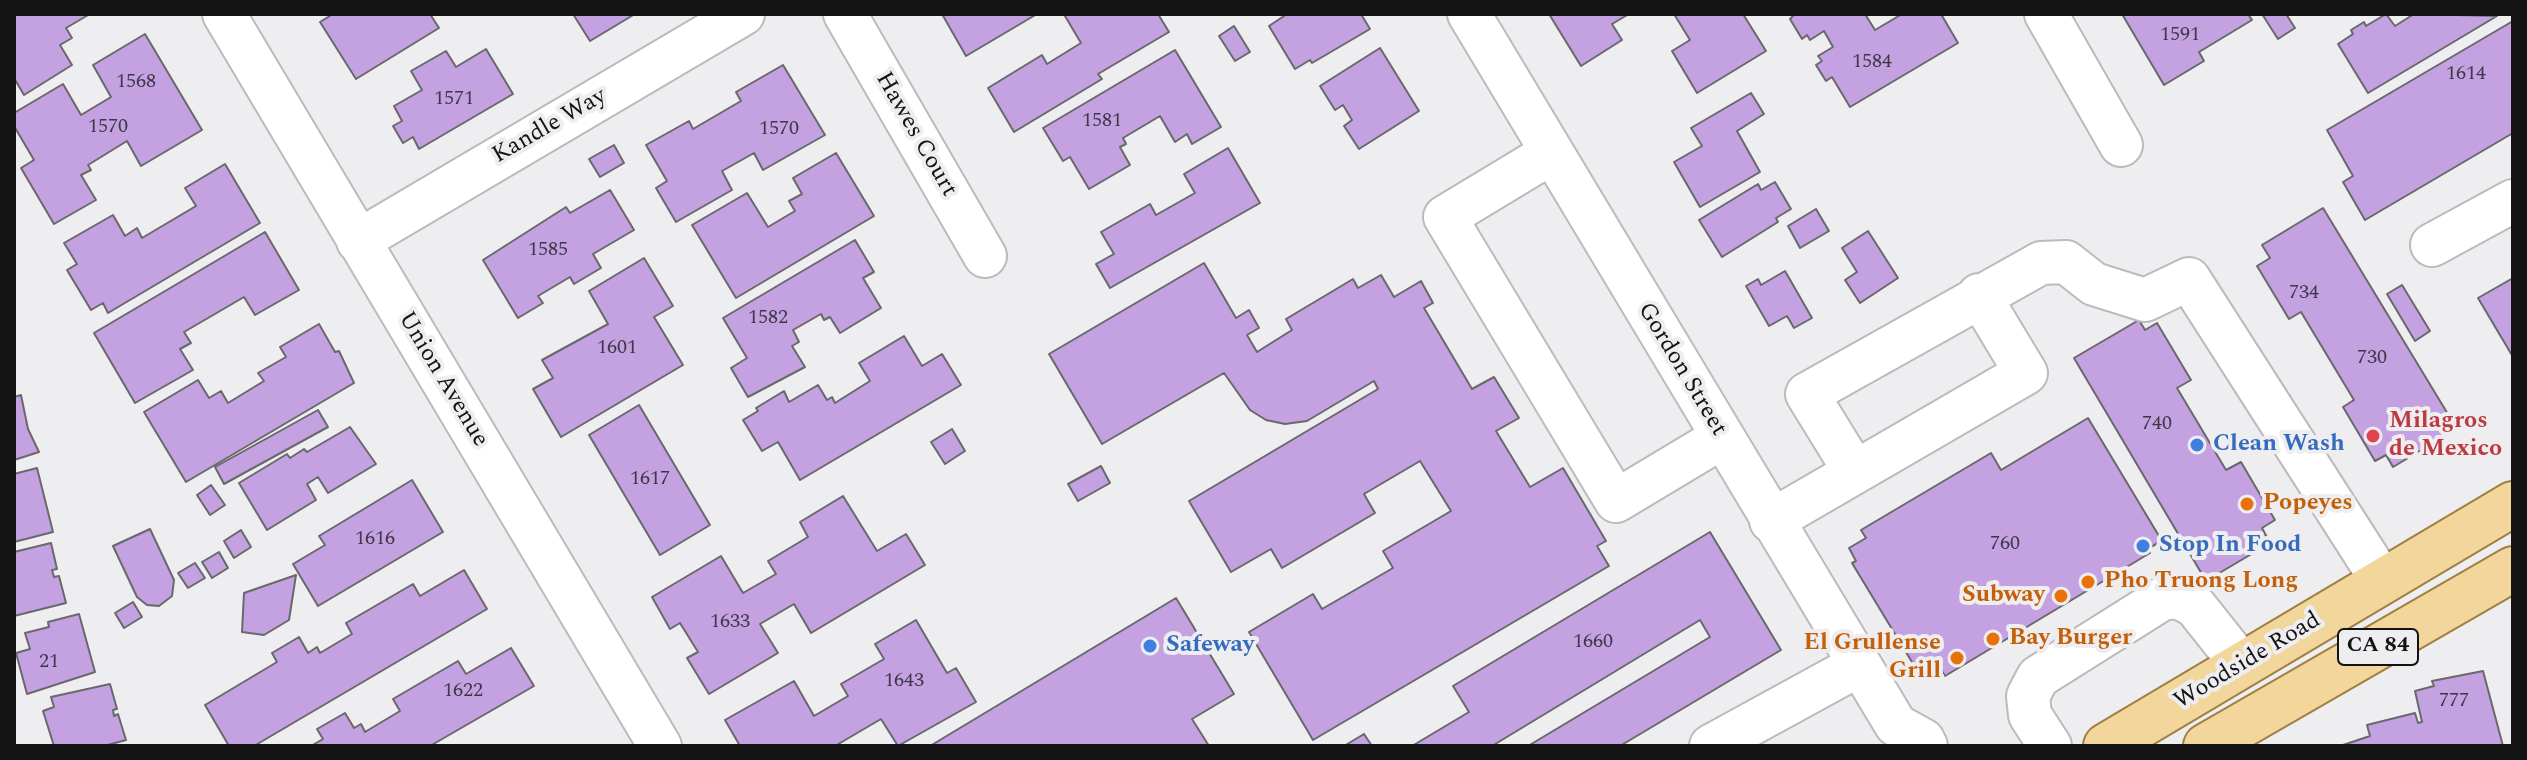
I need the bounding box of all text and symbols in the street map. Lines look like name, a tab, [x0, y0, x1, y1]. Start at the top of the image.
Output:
house number: 1591	[2160, 24, 2200, 48]
house number: 1584	[1852, 51, 1892, 75]
house number: 1614	[2446, 63, 2486, 87]
street label: Hawes Court	[868, 68, 962, 202]
house number: 1568	[116, 71, 156, 95]
street label: Kandle Way	[488, 83, 612, 171]
house number: 1571	[434, 88, 474, 112]
house number: 1581	[1082, 110, 1122, 134]
house number: 1570	[88, 116, 128, 140]
house number: 1570	[759, 118, 799, 142]
house number: 1585	[528, 239, 568, 263]
house number: 734	[2289, 282, 2319, 306]
street label: Gordon Street	[1630, 298, 1732, 442]
street label: Union Avenue	[390, 307, 494, 453]
house number: 1582	[748, 307, 788, 331]
house number: 1601	[597, 337, 637, 361]
house number: 730	[2357, 347, 2387, 371]
place label: Milagros de Mexico	[2389, 408, 2502, 464]
house number: 740	[2142, 413, 2172, 437]
marker: Milagros de Mexico	[2364, 427, 2382, 445]
place label: Clean Wash	[2213, 431, 2345, 459]
marker: Clean Wash	[2188, 436, 2206, 454]
house number: 1617	[630, 468, 670, 492]
place label: Popeyes	[2263, 490, 2353, 518]
marker: Popeyes	[2238, 495, 2256, 513]
house number: 1616	[355, 528, 395, 552]
place label: Stop In Food	[2159, 532, 2302, 560]
house number: 760	[1990, 533, 2020, 557]
marker: Stop In Food	[2134, 537, 2152, 555]
place label: Pho Truong Long	[2104, 568, 2298, 596]
marker: Pho Truong Long	[2079, 573, 2097, 591]
place label: Subway	[1962, 582, 2045, 610]
marker: Subway	[2052, 587, 2070, 605]
street label: Woodside Road	[2170, 607, 2326, 717]
house number: 1633	[710, 611, 750, 635]
place label: Bay Burger	[2009, 625, 2132, 653]
road number: CA 84	[2338, 629, 2418, 665]
place label: El Grullense Grill	[1804, 630, 1941, 686]
marker: Bay Burger	[1984, 630, 2002, 648]
house number: 1660	[1573, 631, 1613, 655]
place label: Safeway	[1166, 632, 1254, 660]
marker: Safeway	[1141, 637, 1159, 655]
marker: El Grullense Grill	[1948, 649, 1966, 667]
house number: 21	[39, 651, 59, 675]
house number: 1643	[884, 670, 924, 694]
house number: 1622	[443, 680, 483, 704]
house number: 777	[2439, 690, 2469, 714]

